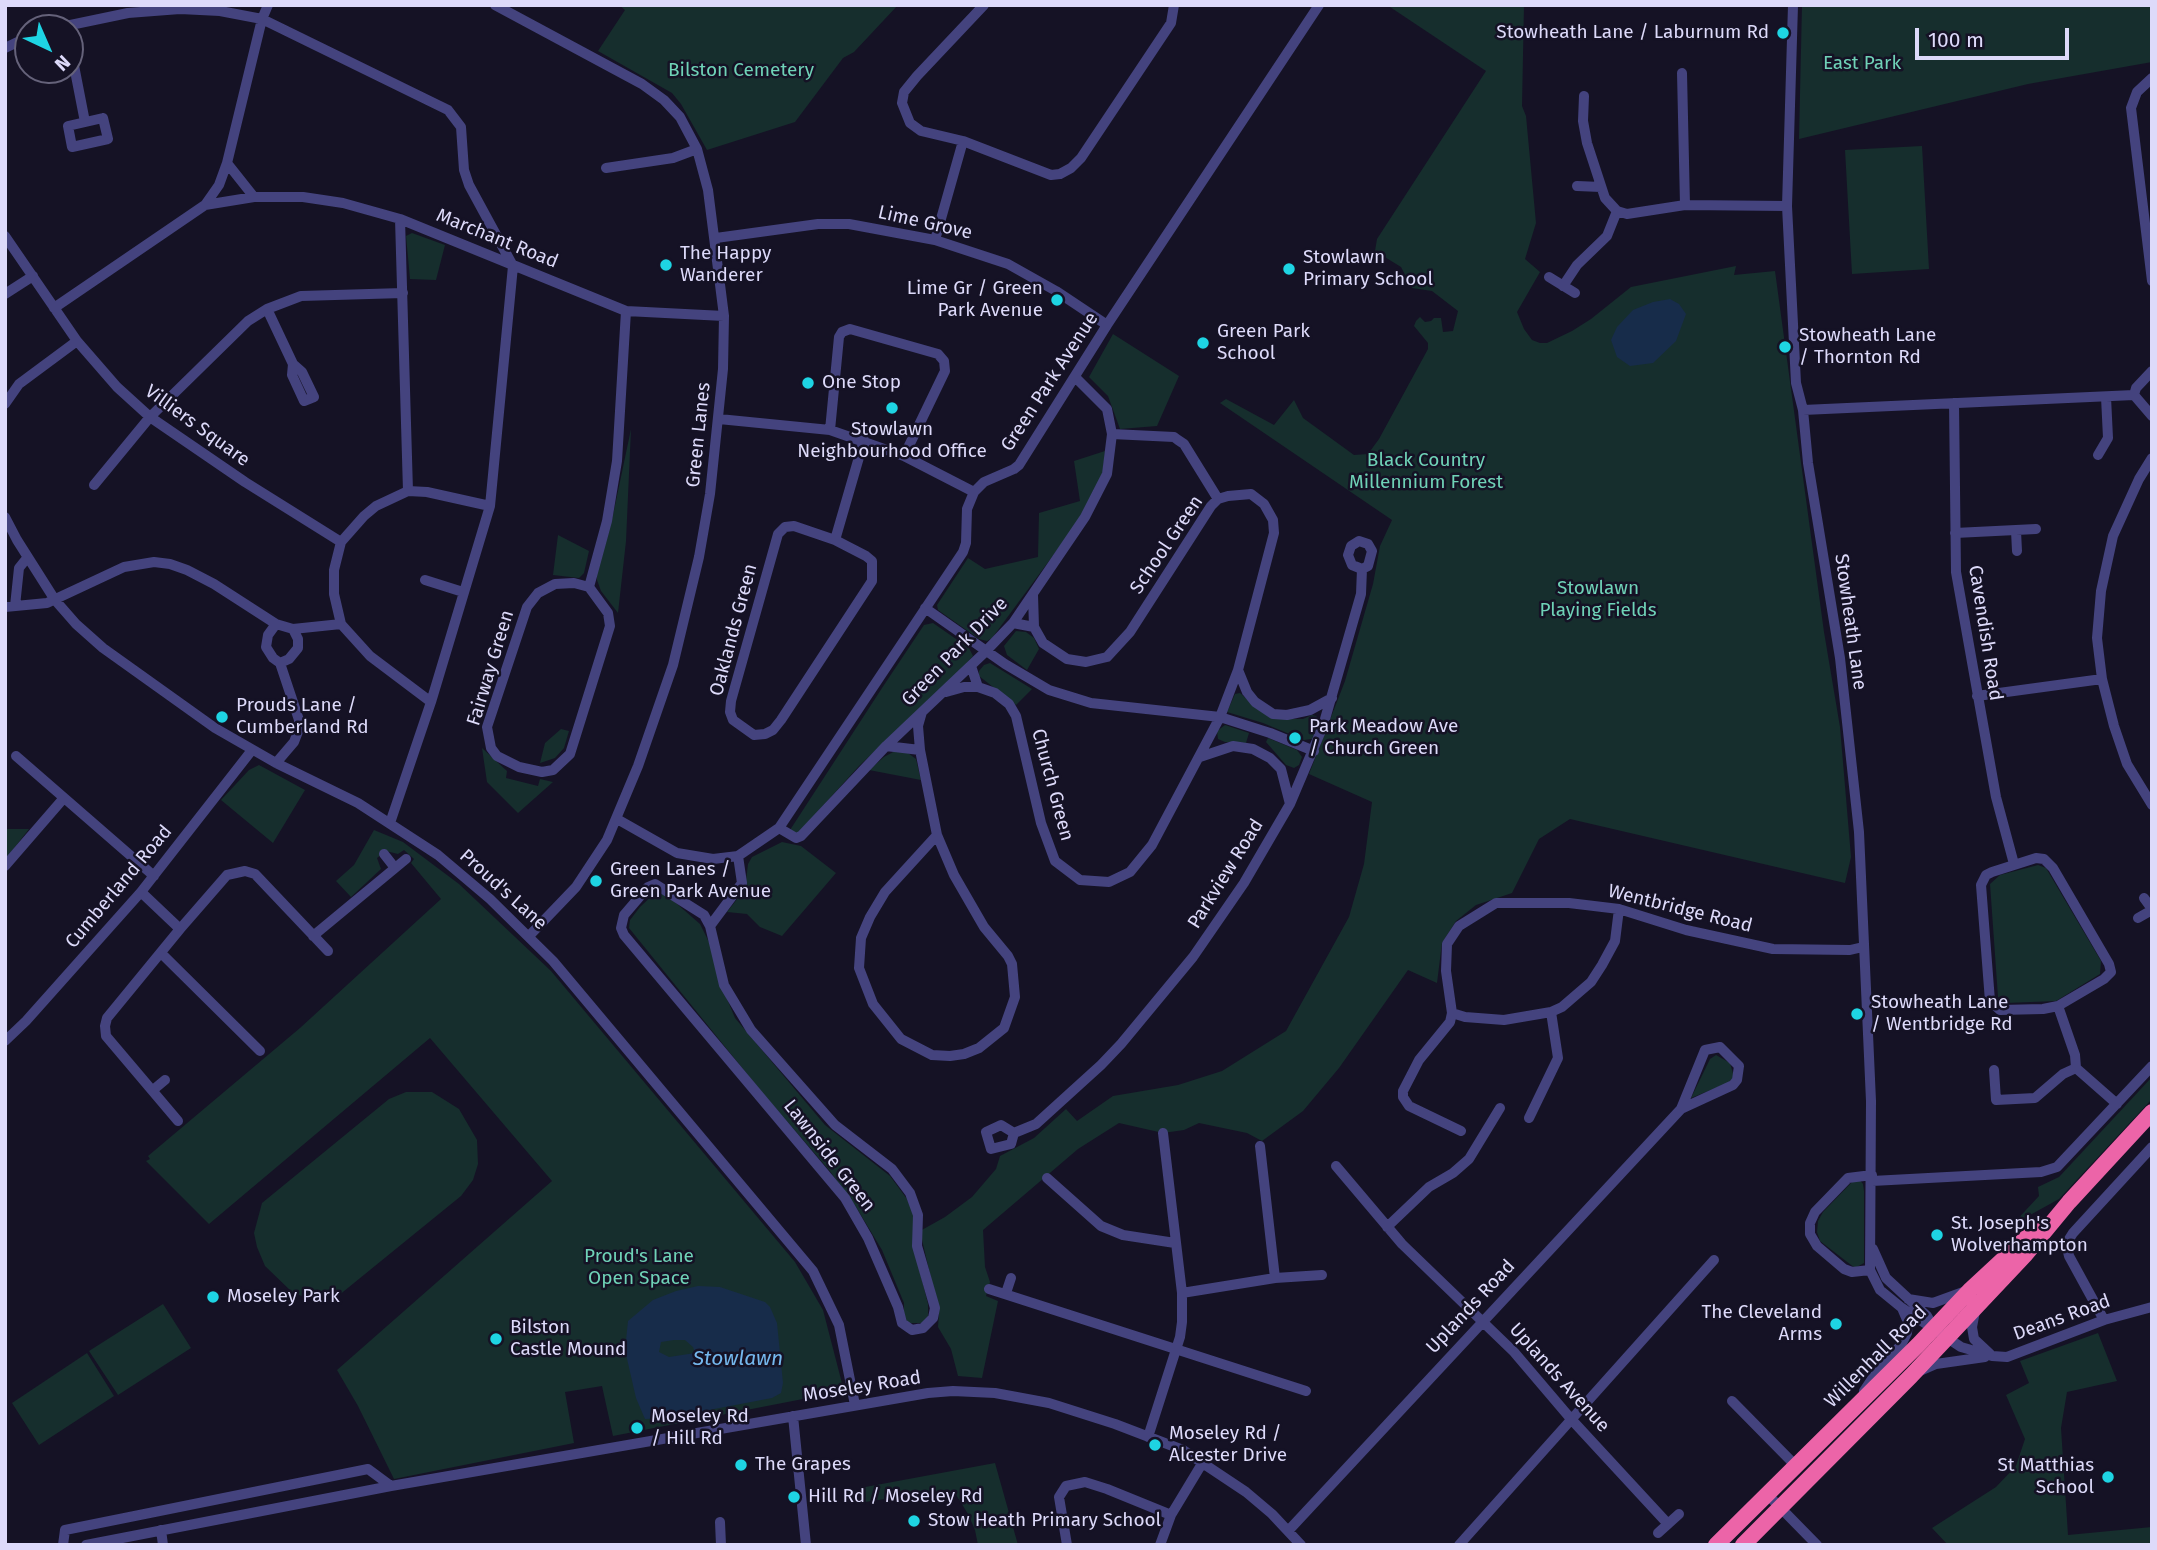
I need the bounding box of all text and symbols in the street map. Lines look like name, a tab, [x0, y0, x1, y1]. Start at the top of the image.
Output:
north arrow	[14, 14, 84, 84]
scale bar	[1919, 14, 2073, 58]
place label: Stowheath Lane / Laburnum Rd	[1496, 22, 1769, 44]
marker: Stowheath Lane / Laburnum Rd	[1775, 25, 1791, 41]
text: 100 m	[1928, 27, 1984, 53]
text: N	[50, 50, 75, 76]
park label: East Park	[1823, 53, 1901, 75]
park label: Bilston Cemetery	[668, 60, 814, 82]
street label: Lime Grove	[876, 201, 974, 245]
street label: Marchant Road	[433, 204, 561, 274]
place label: The Happy Wanderer	[680, 243, 771, 287]
place label: Stowlawn Primary School	[1303, 247, 1433, 291]
marker: The Happy Wanderer	[658, 257, 674, 273]
marker: Stowlawn Primary School	[1281, 261, 1297, 277]
place label: Lime Gr / Green Park Avenue	[907, 278, 1043, 322]
marker: Lime Gr / Green Park Avenue	[1049, 292, 1065, 308]
street label: Green Park Avenue	[997, 308, 1103, 456]
place label: Green Park School	[1217, 321, 1310, 365]
place label: Stowheath Lane / Thornton Rd	[1799, 325, 1936, 369]
marker: Green Park School	[1195, 335, 1211, 351]
marker: Stowheath Lane / Thornton Rd	[1777, 339, 1793, 355]
place label: One Stop	[822, 372, 901, 394]
marker: One Stop	[800, 375, 816, 391]
street label: Villiers Square	[140, 380, 254, 472]
street label: Green Lanes	[682, 381, 716, 489]
marker: Stowlawn Neighbourhood Office	[884, 400, 900, 416]
place label: Stowlawn Neighbourhood Office	[797, 419, 987, 463]
park label: Black Country Millennium Forest	[1349, 450, 1503, 494]
street label: School Green	[1126, 491, 1208, 599]
street label: Stowheath Lane	[1829, 552, 1871, 692]
street label: Oaklands Green	[705, 561, 763, 699]
street label: Cavendish Road	[1963, 564, 2007, 702]
park label: Stowlawn Playing Fields	[1539, 578, 1657, 622]
street label: Green Park Drive	[897, 593, 1013, 711]
street label: Fairway Green	[463, 607, 519, 729]
place label: Prouds Lane / Cumberland Rd	[236, 695, 369, 739]
marker: Prouds Lane / Cumberland Rd	[214, 709, 230, 725]
place label: Park Meadow Ave / Church Green	[1309, 716, 1458, 760]
street label: Church Green	[1026, 726, 1078, 844]
marker: Park Meadow Ave / Church Green	[1287, 730, 1303, 746]
street label: Parkview Road	[1183, 815, 1269, 933]
street label: Cumberland Road	[61, 821, 177, 953]
street label: Proud's Lane	[455, 845, 551, 935]
place label: Green Lanes / Green Park Avenue	[610, 859, 771, 903]
marker: Green Lanes / Green Park Avenue	[588, 873, 604, 889]
street label: Wentbridge Road	[1605, 880, 1755, 938]
place label: Stowheath Lane / Wentbridge Rd	[1871, 992, 2013, 1036]
marker: Stowheath Lane / Wentbridge Rd	[1849, 1006, 1865, 1022]
street label: Lawnside Green	[778, 1095, 880, 1217]
place label: St. Joseph's Wolverhampton	[1951, 1213, 2088, 1257]
marker: St. Joseph's Wolverhampton	[1929, 1227, 1945, 1243]
park label: Proud's Lane Open Space	[584, 1246, 694, 1290]
street label: Uplands Road	[1422, 1255, 1520, 1359]
place label: Moseley Park	[227, 1286, 340, 1308]
marker: Moseley Park	[205, 1289, 221, 1305]
street label: Deans Road	[2010, 1290, 2114, 1346]
street label: Willenhall Road	[1820, 1301, 1932, 1413]
place label: The Cleveland Arms	[1702, 1302, 1822, 1346]
marker: The Cleveland Arms	[1828, 1316, 1844, 1332]
place label: Bilston Castle Mound	[510, 1317, 626, 1361]
street label: Uplands Avenue	[1504, 1319, 1614, 1437]
marker: Bilston Castle Mound	[488, 1331, 504, 1347]
water label: Stowlawn	[693, 1346, 783, 1372]
street label: Moseley Road	[801, 1366, 923, 1408]
place label: Moseley Rd / Hill Rd	[651, 1406, 749, 1450]
marker: Moseley Rd / Hill Rd	[629, 1420, 645, 1436]
place label: Moseley Rd / Alcester Drive	[1169, 1423, 1287, 1467]
marker: Moseley Rd / Alcester Drive	[1147, 1437, 1163, 1453]
place label: The Grapes	[755, 1454, 851, 1476]
place label: St Matthias School	[1997, 1455, 2094, 1499]
marker: The Grapes	[733, 1457, 749, 1473]
marker: St Matthias School	[2100, 1469, 2116, 1485]
place label: Hill Rd / Moseley Rd	[808, 1486, 983, 1508]
marker: Hill Rd / Moseley Rd	[786, 1489, 802, 1505]
place label: Stow Heath Primary School	[928, 1510, 1161, 1532]
marker: Stow Heath Primary School	[906, 1513, 922, 1529]

